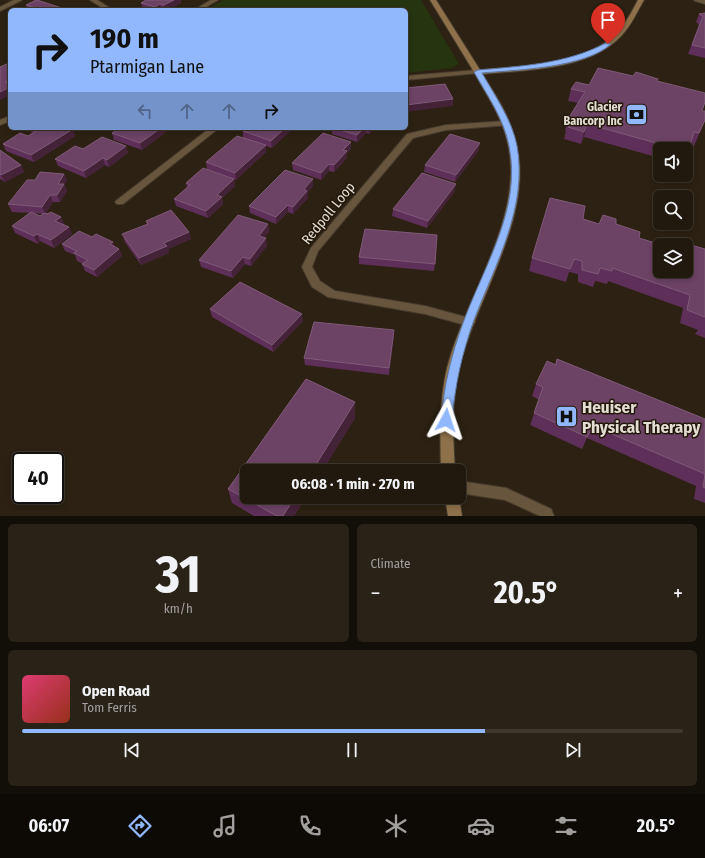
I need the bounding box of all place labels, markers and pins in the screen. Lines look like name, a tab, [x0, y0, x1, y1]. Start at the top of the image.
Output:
pin	[591, 3, 625, 44]
place label: Glacier Bancorp Inc	[563, 100, 623, 128]
bank icon: Glacier Bancorp Inc	[624, 101, 650, 127]
place label: Heuiser Physical Therapy	[582, 397, 701, 438]
hospital icon: Heuiser Physical Therapy	[553, 404, 579, 430]

